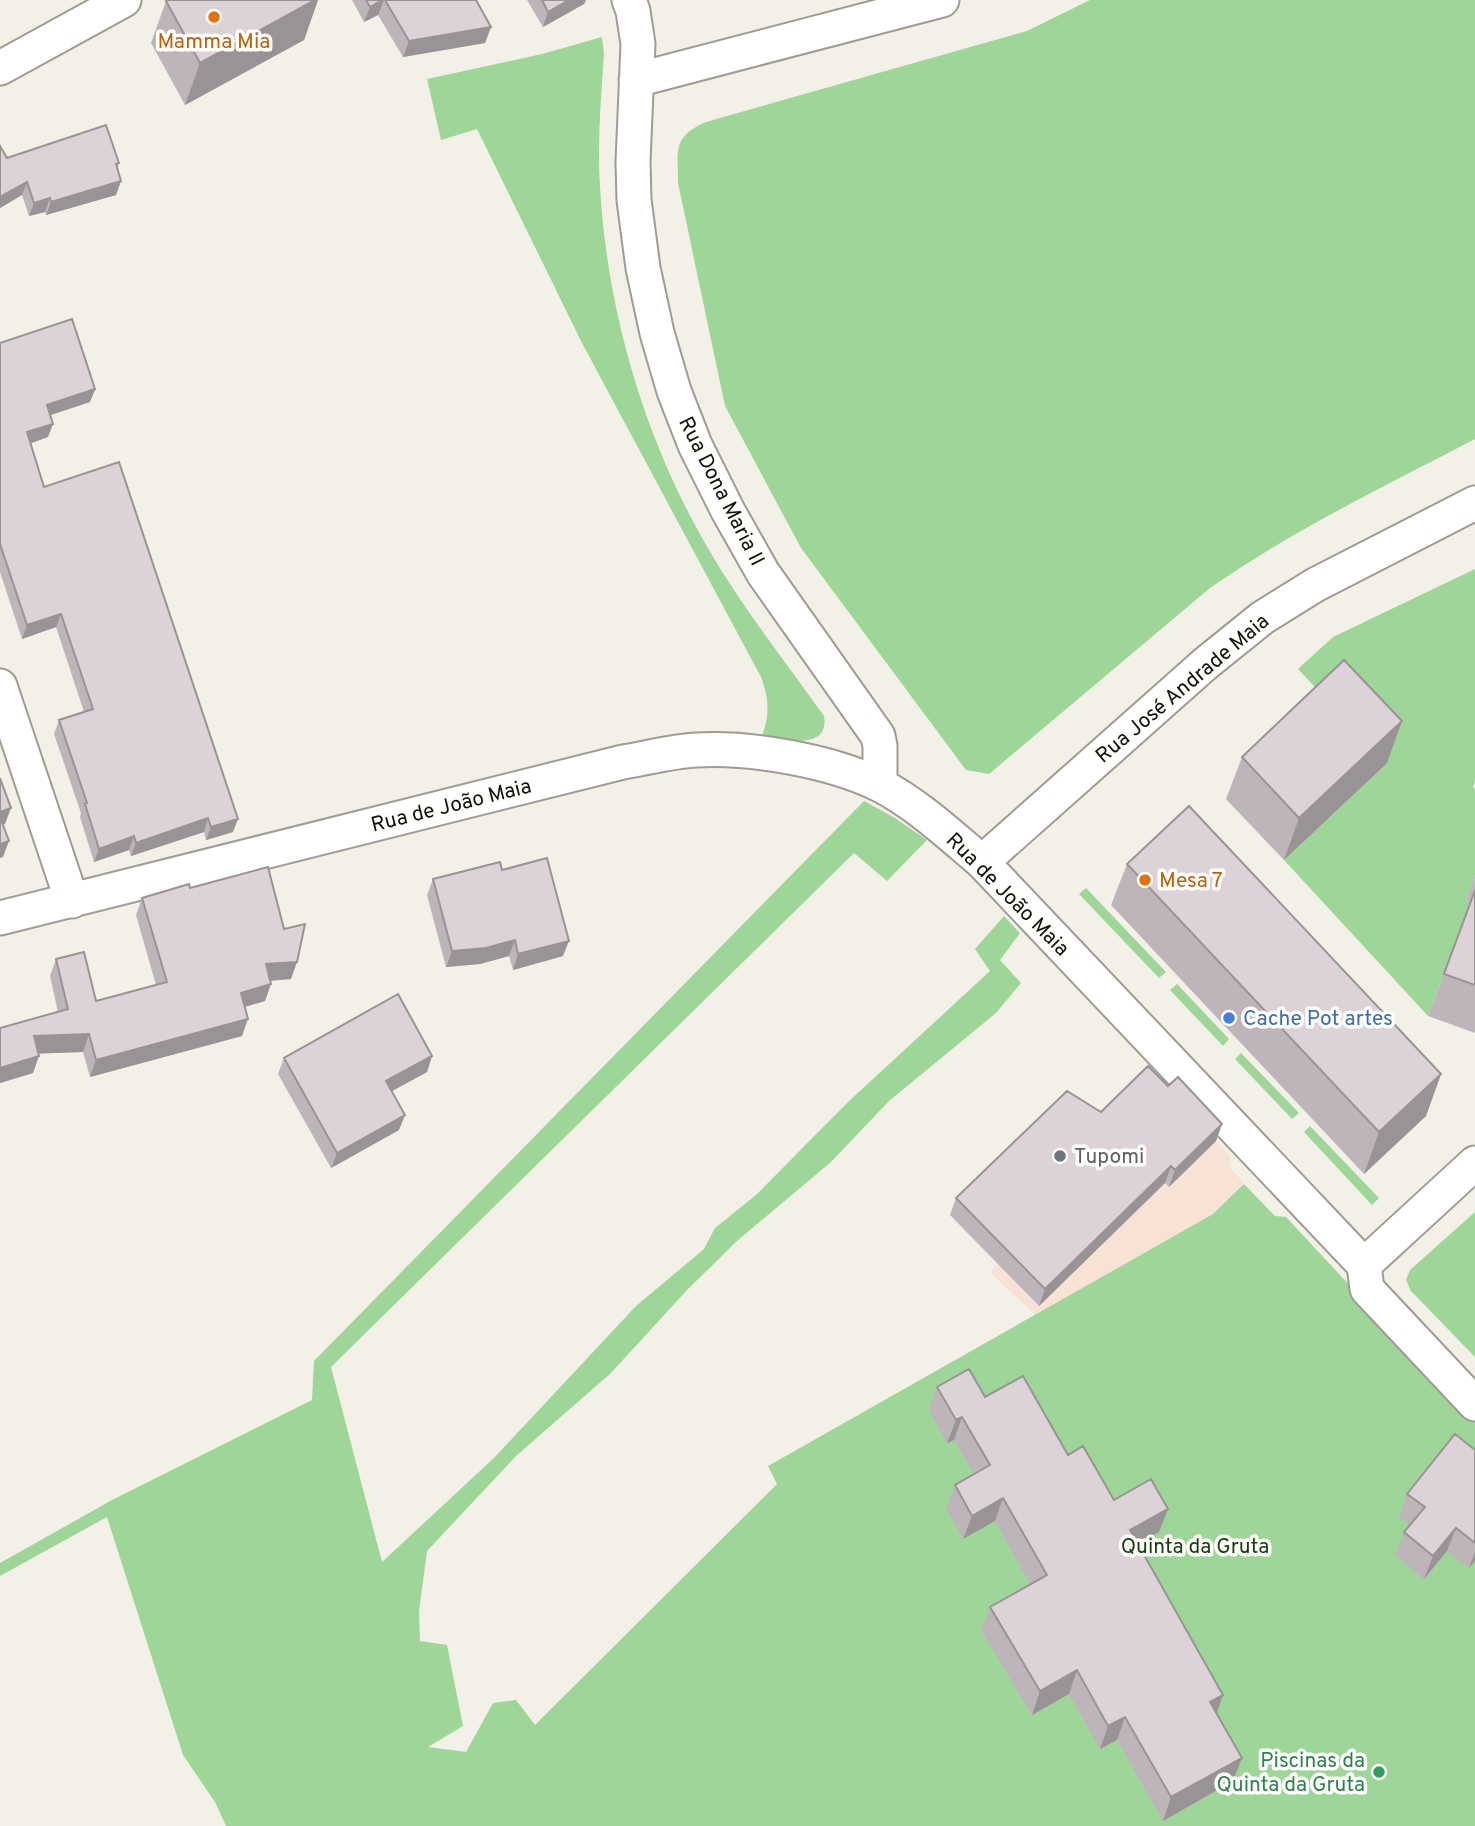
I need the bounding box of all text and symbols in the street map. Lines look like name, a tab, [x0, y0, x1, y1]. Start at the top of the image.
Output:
marker: Mamma Mia	[206, 9, 222, 25]
place label: Mamma Mia	[158, 29, 270, 56]
street label: Rua Dona Maria II	[671, 412, 770, 571]
street label: Rua José Andrade Maia	[1091, 609, 1275, 770]
street label: Rua de João Maia	[368, 773, 534, 839]
street label: Rua de João Maia	[939, 827, 1075, 963]
place label: Mesa 7	[1159, 868, 1223, 895]
marker: Mesa 7	[1137, 872, 1153, 888]
place label: Cache Pot artes	[1243, 1006, 1393, 1033]
marker: Cache Pot artes	[1221, 1010, 1237, 1026]
place label: Tupomi	[1074, 1144, 1144, 1171]
marker: Tupomi	[1052, 1148, 1068, 1164]
park label: Quinta da Gruta	[1121, 1534, 1269, 1561]
place label: Piscinas da Quinta da Gruta	[1217, 1748, 1365, 1799]
marker: Piscinas da Quinta da Gruta	[1371, 1764, 1387, 1780]

